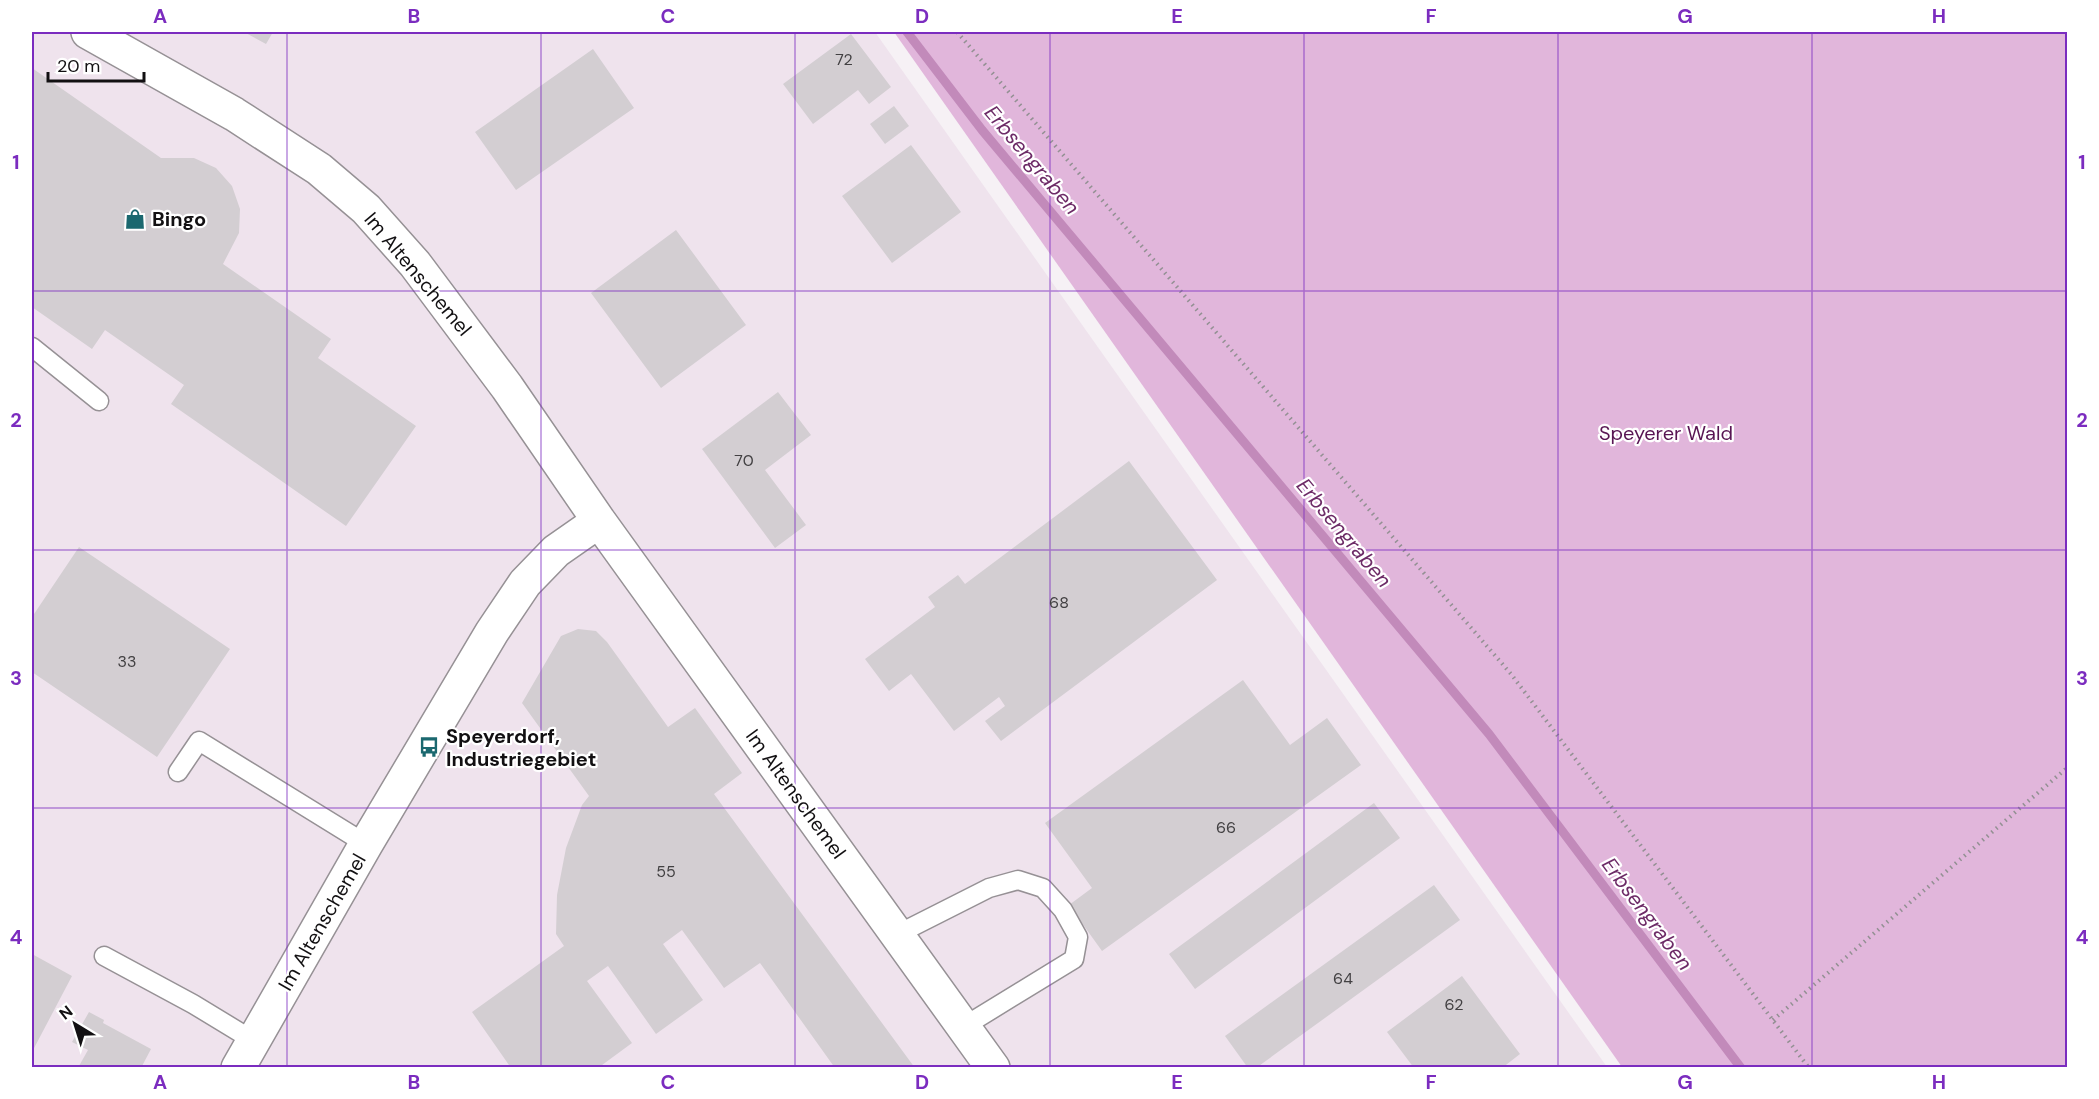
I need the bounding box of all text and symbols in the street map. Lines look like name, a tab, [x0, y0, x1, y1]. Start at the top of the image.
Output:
text: A	[153, 3, 167, 29]
text: B	[408, 3, 420, 29]
text: C	[661, 3, 675, 29]
text: D	[915, 3, 929, 29]
text: E	[1171, 3, 1183, 29]
text: F	[1425, 3, 1437, 29]
text: G	[1677, 3, 1693, 29]
text: H	[1932, 3, 1946, 29]
scale bar	[48, 45, 144, 83]
house number: 72	[835, 49, 853, 70]
text: 20 m	[57, 54, 100, 78]
water label: Erbsengraben	[978, 99, 1086, 221]
text: 1	[12, 149, 20, 175]
text: 1	[2078, 149, 2086, 175]
place label: Bingo	[152, 206, 206, 232]
shop icon: Bingo	[123, 207, 147, 231]
street label: Im Altenschemel	[359, 207, 477, 341]
text: 2	[10, 407, 22, 433]
text: 2	[2076, 407, 2088, 433]
park label: Speyerer Wald	[1599, 420, 1733, 446]
house number: 70	[734, 450, 754, 471]
water label: Erbsengraben	[1290, 472, 1398, 594]
house number: 68	[1049, 592, 1069, 613]
house number: 33	[118, 651, 136, 672]
text: 3	[10, 665, 22, 691]
text: 3	[2076, 665, 2088, 691]
place label: Speyerdorf, Industriegebiet	[446, 723, 596, 772]
street label: Im Altenschemel	[740, 724, 852, 864]
bus stop icon: Speyerdorf, Industriegebiet	[417, 735, 441, 759]
house number: 66	[1216, 817, 1236, 838]
street label: Im Altenschemel	[272, 849, 372, 995]
water label: Erbsengraben	[1595, 852, 1699, 976]
house number: 55	[656, 861, 676, 882]
text: 4	[10, 924, 23, 950]
text: 4	[2076, 924, 2089, 950]
house number: 64	[1333, 968, 1353, 989]
north arrow	[45, 994, 105, 1054]
house number: 62	[1445, 994, 1463, 1015]
text: N	[55, 1001, 77, 1024]
text: A	[153, 1069, 167, 1095]
text: B	[408, 1069, 420, 1095]
text: C	[661, 1069, 675, 1095]
text: D	[915, 1069, 929, 1095]
text: E	[1171, 1069, 1183, 1095]
text: F	[1425, 1069, 1437, 1095]
text: G	[1677, 1069, 1693, 1095]
text: H	[1932, 1069, 1946, 1095]

